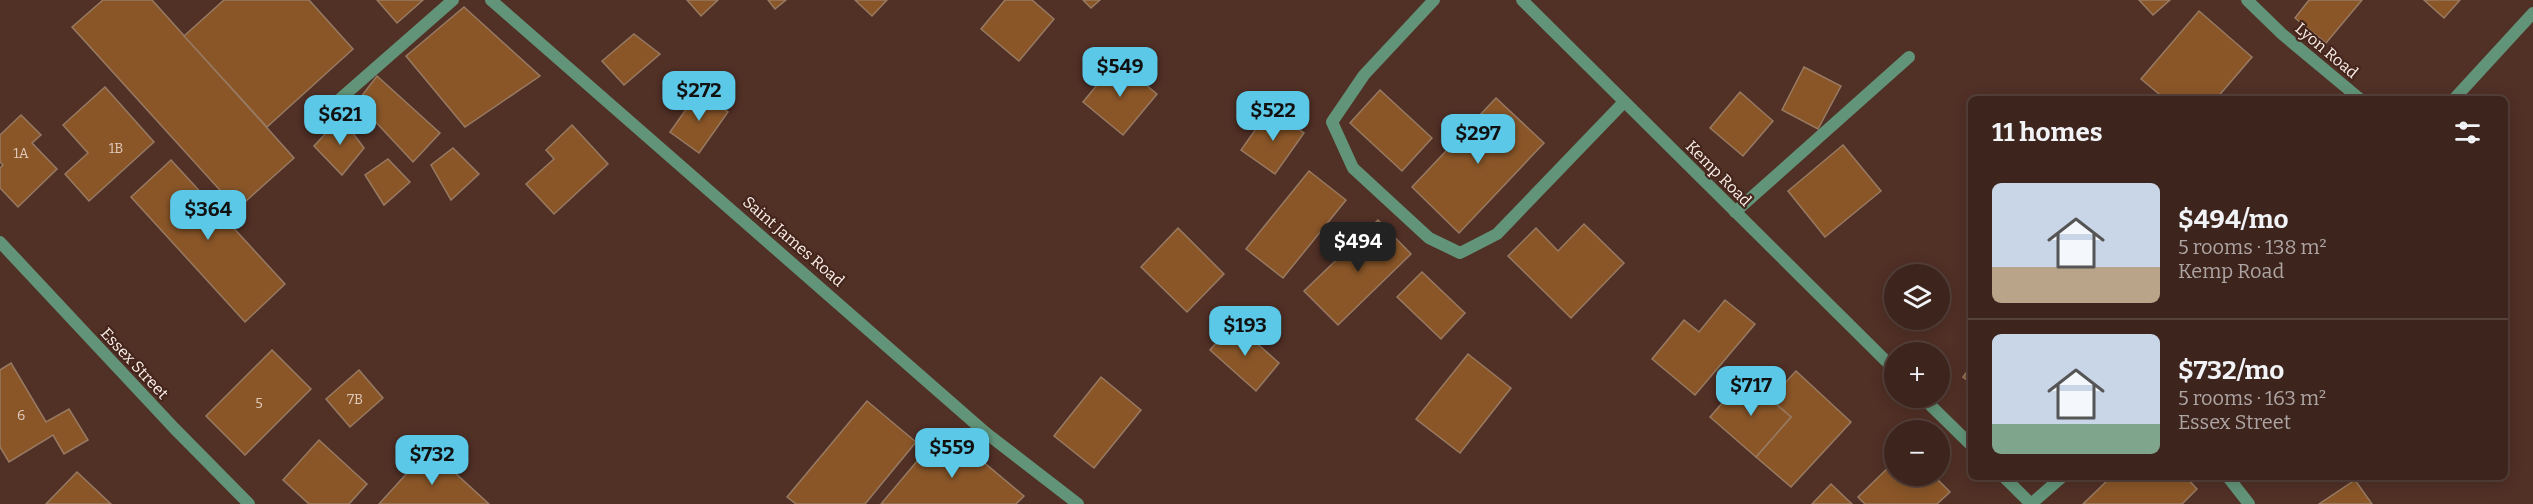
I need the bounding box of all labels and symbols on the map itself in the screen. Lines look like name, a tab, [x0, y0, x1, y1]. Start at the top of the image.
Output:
street label: Lyon Road	[2291, 19, 2362, 83]
pin: $549	[1084, 47, 1156, 98]
pin: $272	[663, 71, 735, 122]
pin: $522	[1237, 91, 1309, 142]
pin: $621	[304, 95, 376, 146]
pin: $297	[1442, 114, 1514, 165]
street label: Kemp Road	[1682, 137, 1756, 210]
house number: 1B	[109, 140, 123, 157]
house number: 1A	[13, 145, 29, 162]
pin: $364	[172, 190, 244, 241]
street label: Saint James Road	[739, 192, 849, 291]
pin: $494	[1322, 222, 1394, 273]
pin: $193	[1209, 306, 1281, 357]
street label: Essex Street	[97, 324, 173, 403]
pin: $717	[1715, 366, 1787, 417]
house number: 7B	[347, 391, 363, 408]
house number: 5	[255, 395, 263, 412]
house number: 6	[17, 407, 25, 424]
pin: $559	[916, 428, 988, 479]
pin: $732	[396, 435, 468, 486]

